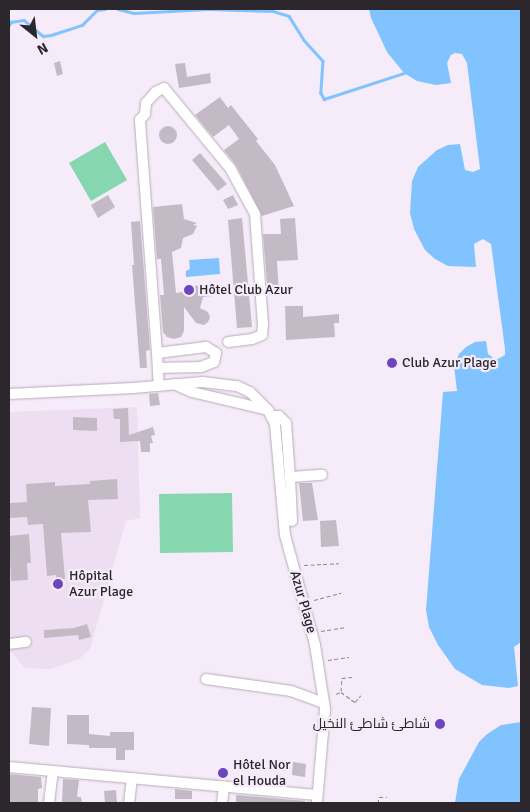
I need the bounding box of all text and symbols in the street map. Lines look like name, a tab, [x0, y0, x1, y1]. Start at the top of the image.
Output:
north arrow	[10, 10, 60, 60]
text: N	[34, 39, 51, 58]
place label: Hôtel Club Azur	[199, 282, 293, 298]
marker: Hôtel Club Azur	[183, 284, 195, 296]
place label: Club Azur Plage	[402, 355, 497, 371]
marker: Club Azur Plage	[386, 357, 398, 369]
place label: Hôpital Azur Plage	[69, 568, 133, 600]
street label: Azur Plage	[286, 569, 320, 635]
marker: Hôpital Azur Plage	[51, 577, 65, 591]
place label: شاطئ شاطئ النخيل	[313, 716, 430, 732]
marker: شاطئ شاطئ النخيل	[434, 718, 446, 730]
place label: Hôtel Nor el Houda	[233, 757, 291, 790]
marker: Hôtel Nor el Houda	[217, 767, 229, 779]

